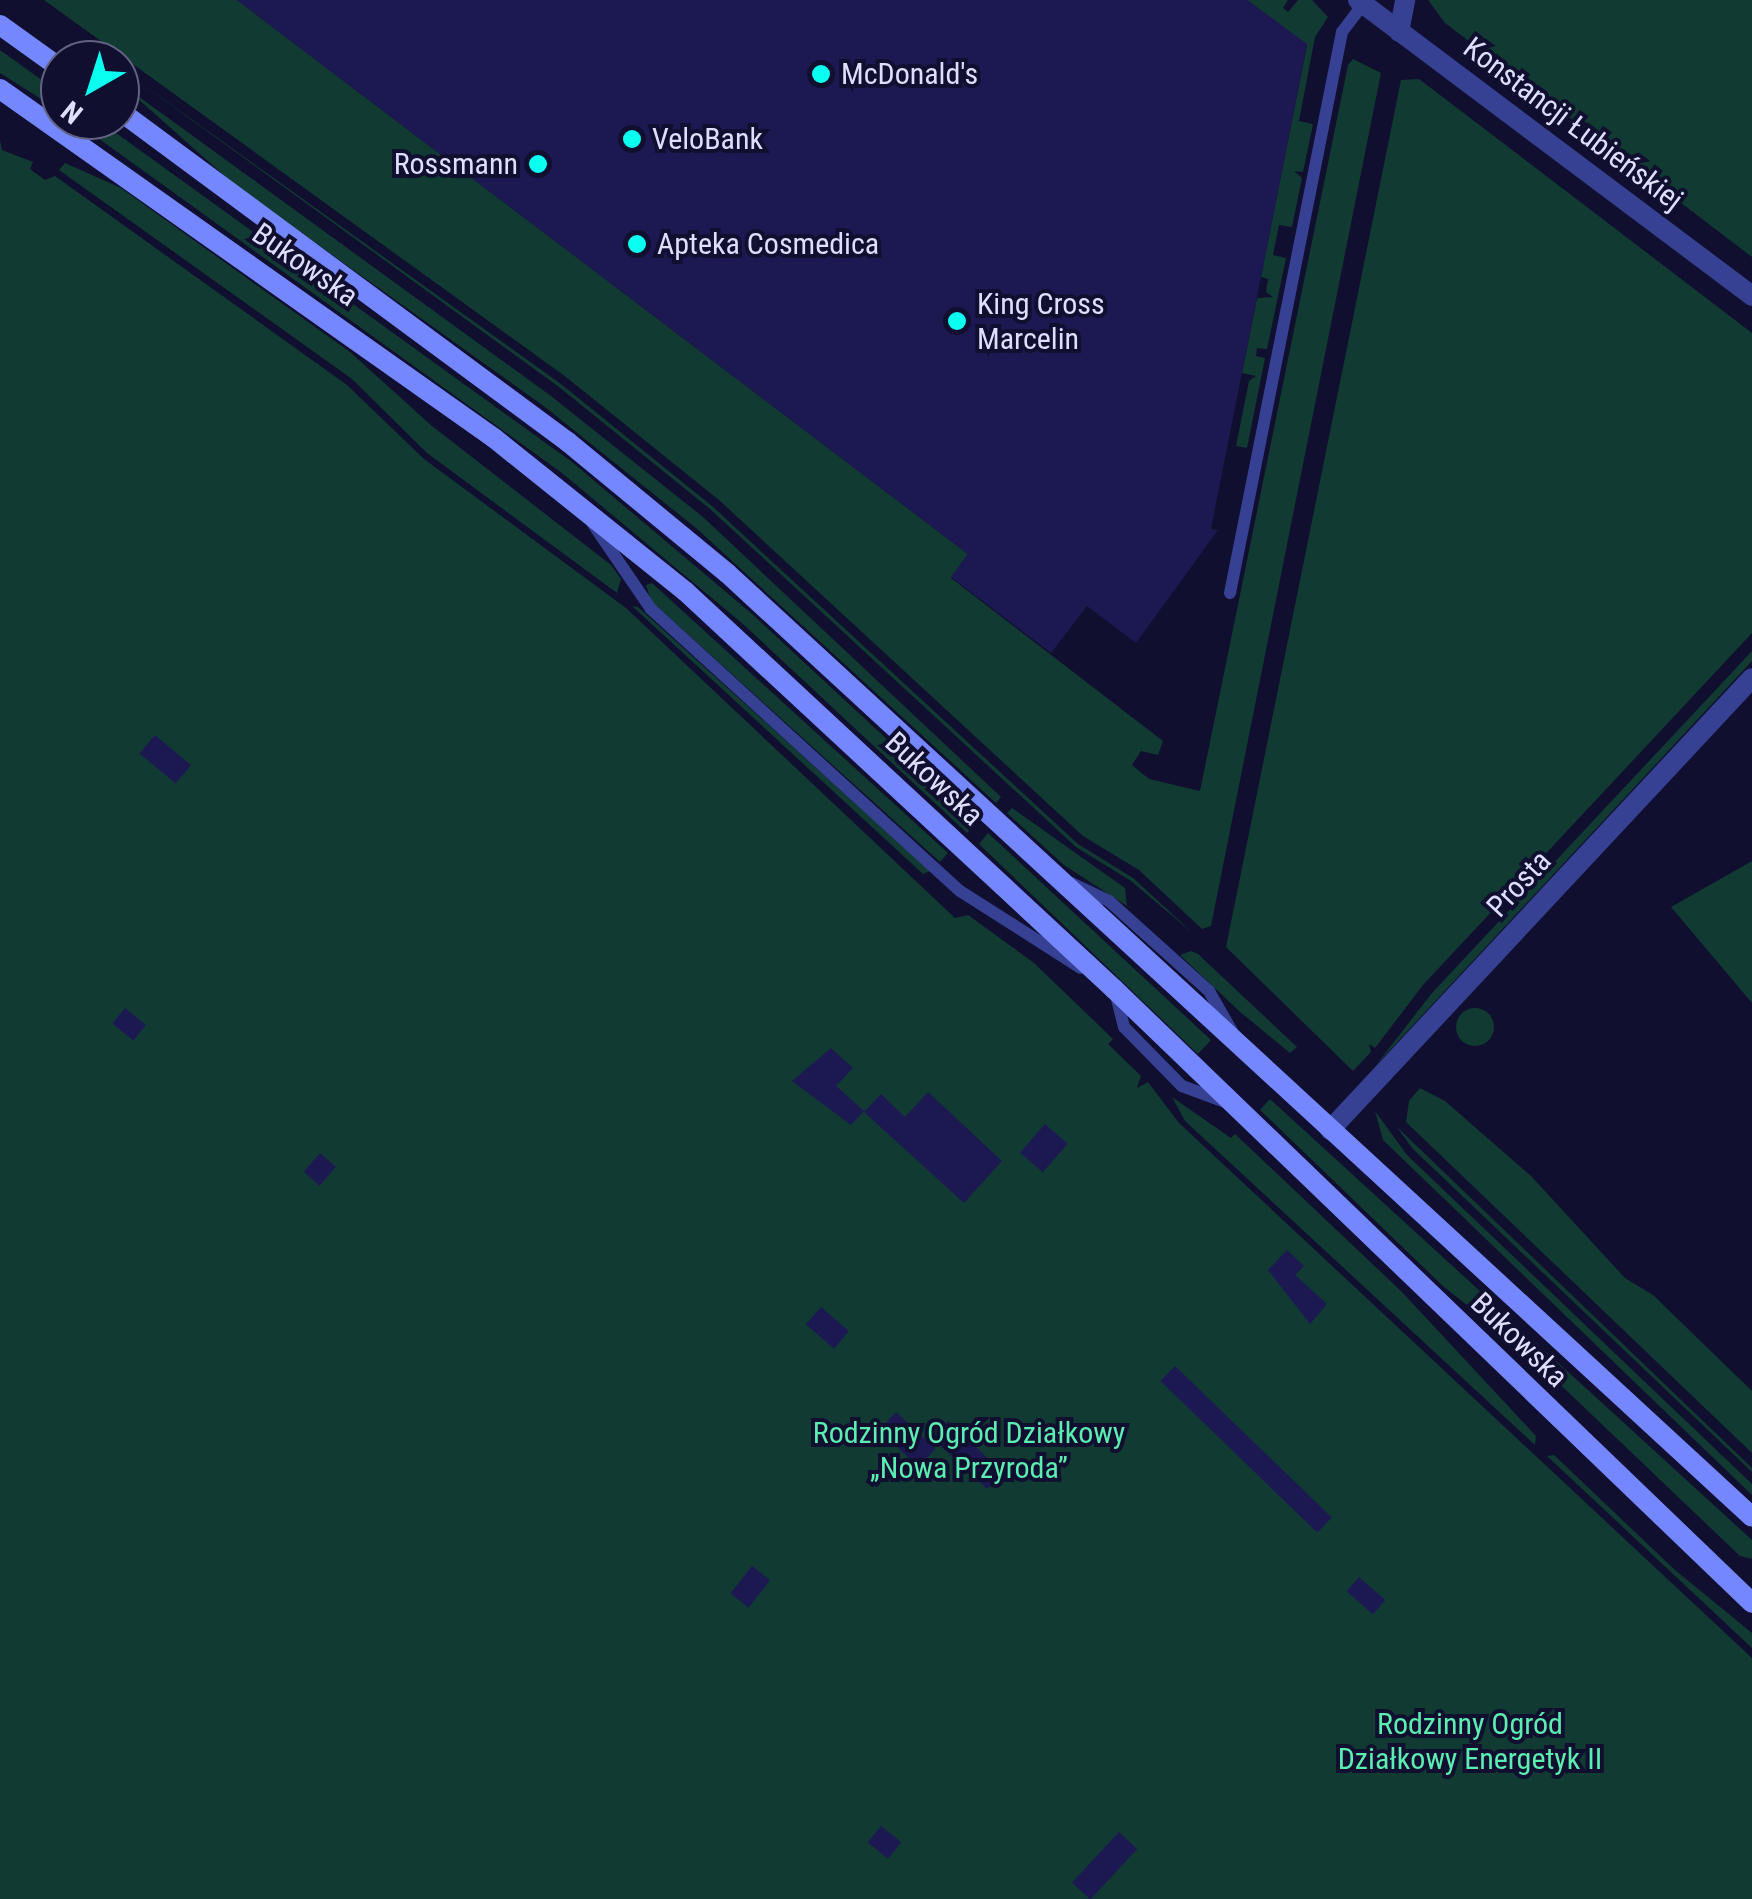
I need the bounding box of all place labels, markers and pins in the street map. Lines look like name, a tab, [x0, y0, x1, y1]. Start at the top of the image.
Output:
place label: McDonald's	[841, 56, 978, 92]
marker: McDonald's	[810, 63, 832, 85]
place label: VeloBank	[652, 121, 763, 157]
marker: VeloBank	[621, 128, 643, 150]
place label: Rossmann	[394, 146, 518, 182]
marker: Rossmann	[527, 153, 549, 175]
place label: Apteka Cosmedica	[657, 226, 879, 262]
marker: Apteka Cosmedica	[626, 233, 648, 255]
place label: King Cross Marcelin	[977, 286, 1105, 356]
marker: King Cross Marcelin	[946, 310, 968, 332]

